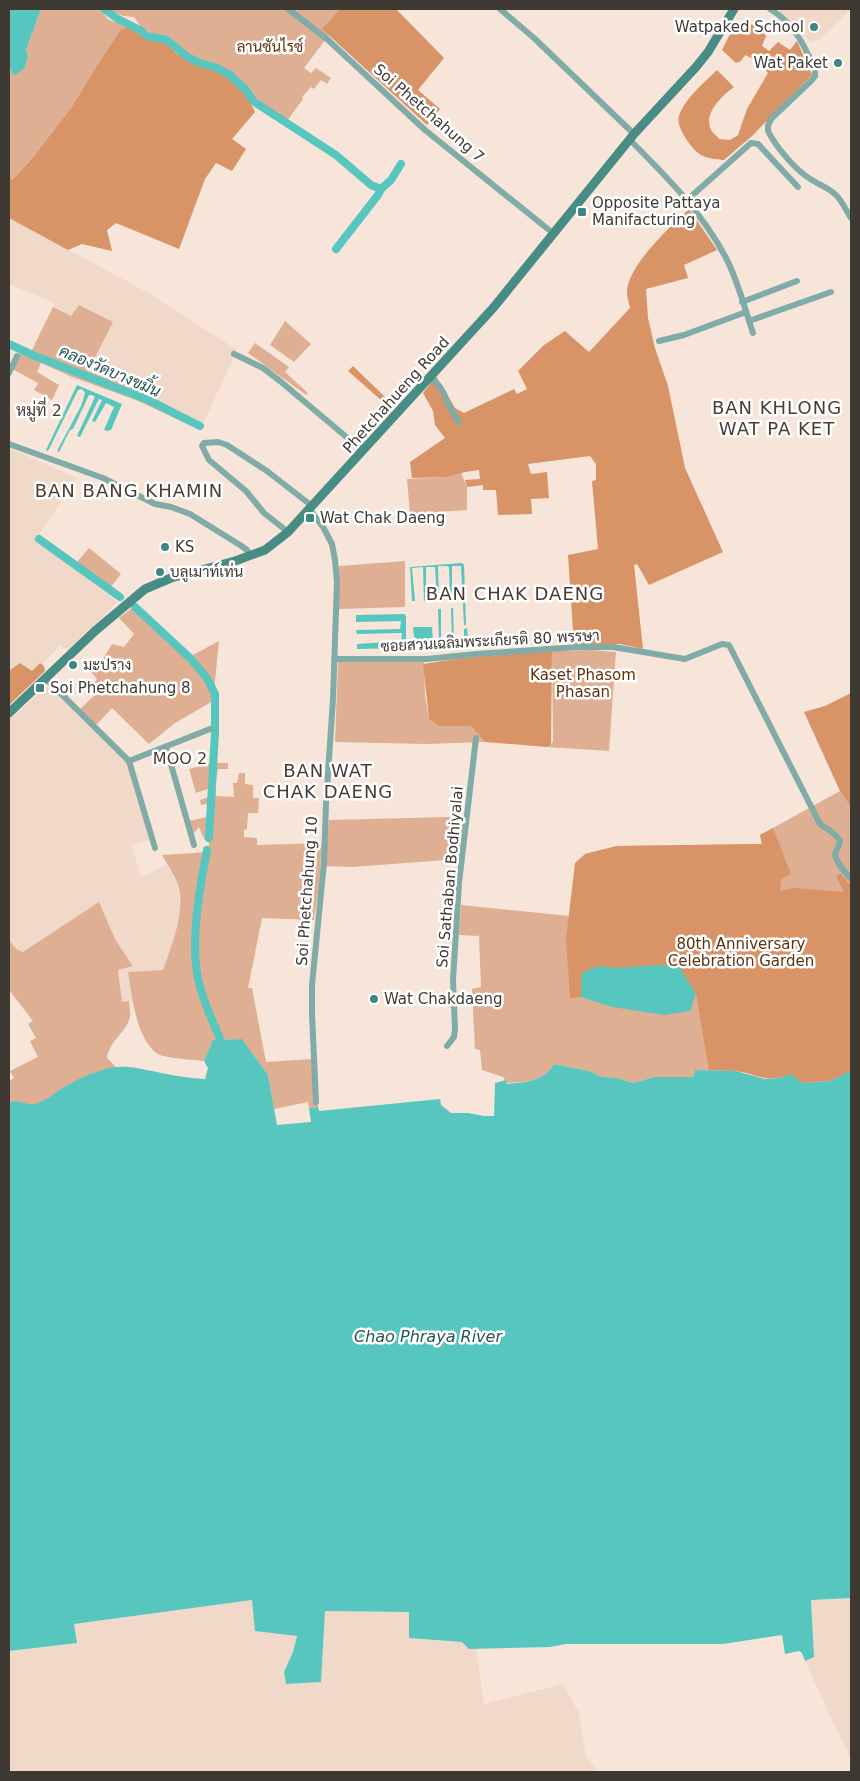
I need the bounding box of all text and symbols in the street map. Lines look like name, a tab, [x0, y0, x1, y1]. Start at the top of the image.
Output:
place label: Watpaked School	[675, 18, 804, 36]
marker: Watpaked School	[808, 21, 820, 33]
park label: ลานซันไรซ์	[237, 37, 303, 56]
place label: Wat Paket	[753, 54, 828, 72]
marker: Wat Paket	[832, 57, 844, 69]
street label: Soi Phetchahung 7	[370, 60, 488, 166]
place label: Opposite Pattaya Manifacturing	[592, 194, 720, 229]
marker: Opposite Pattaya Manifacturing	[576, 206, 588, 218]
street label: Phetchahueng Road	[339, 333, 453, 457]
water label: คลองวัดบางขมิ้น	[57, 337, 165, 401]
district label: หมู่ที่ 2	[16, 396, 62, 422]
district label: BAN KHLONG WAT PA KET	[712, 397, 842, 439]
district label: BAN BANG KHAMIN	[35, 480, 223, 501]
place label: Wat Chak Daeng	[320, 509, 445, 527]
marker: Wat Chak Daeng	[304, 512, 316, 524]
place label: KS	[175, 538, 194, 556]
marker: KS	[159, 541, 171, 553]
place label: บลูเมาท์เท่น	[170, 562, 243, 582]
marker: บลูเมาท์เท่น	[154, 566, 166, 578]
district label: BAN CHAK DAENG	[426, 583, 604, 604]
street label: ซอยสวนเฉลิมพระเกียรติ 80 พรรษา	[380, 625, 600, 656]
place label: มะปราง	[83, 656, 131, 674]
marker: มะปราง	[67, 659, 79, 671]
park label: Kaset Phasom Phasan	[530, 666, 636, 701]
place label: Soi Phetchahung 8	[50, 679, 191, 697]
marker: Soi Phetchahung 8	[34, 682, 46, 694]
district label: MOO 2	[153, 749, 207, 768]
district label: BAN WAT CHAK DAENG	[263, 760, 393, 802]
street label: Soi Sathaban Bodhiyalai	[433, 785, 467, 969]
street label: Soi Phetchahung 10	[293, 815, 321, 967]
park label: 80th Anniversary Celebration Garden	[668, 935, 814, 970]
place label: Wat Chakdaeng	[384, 990, 503, 1008]
marker: Wat Chakdaeng	[368, 993, 380, 1005]
water label: Chao Phraya River	[354, 1327, 503, 1346]

